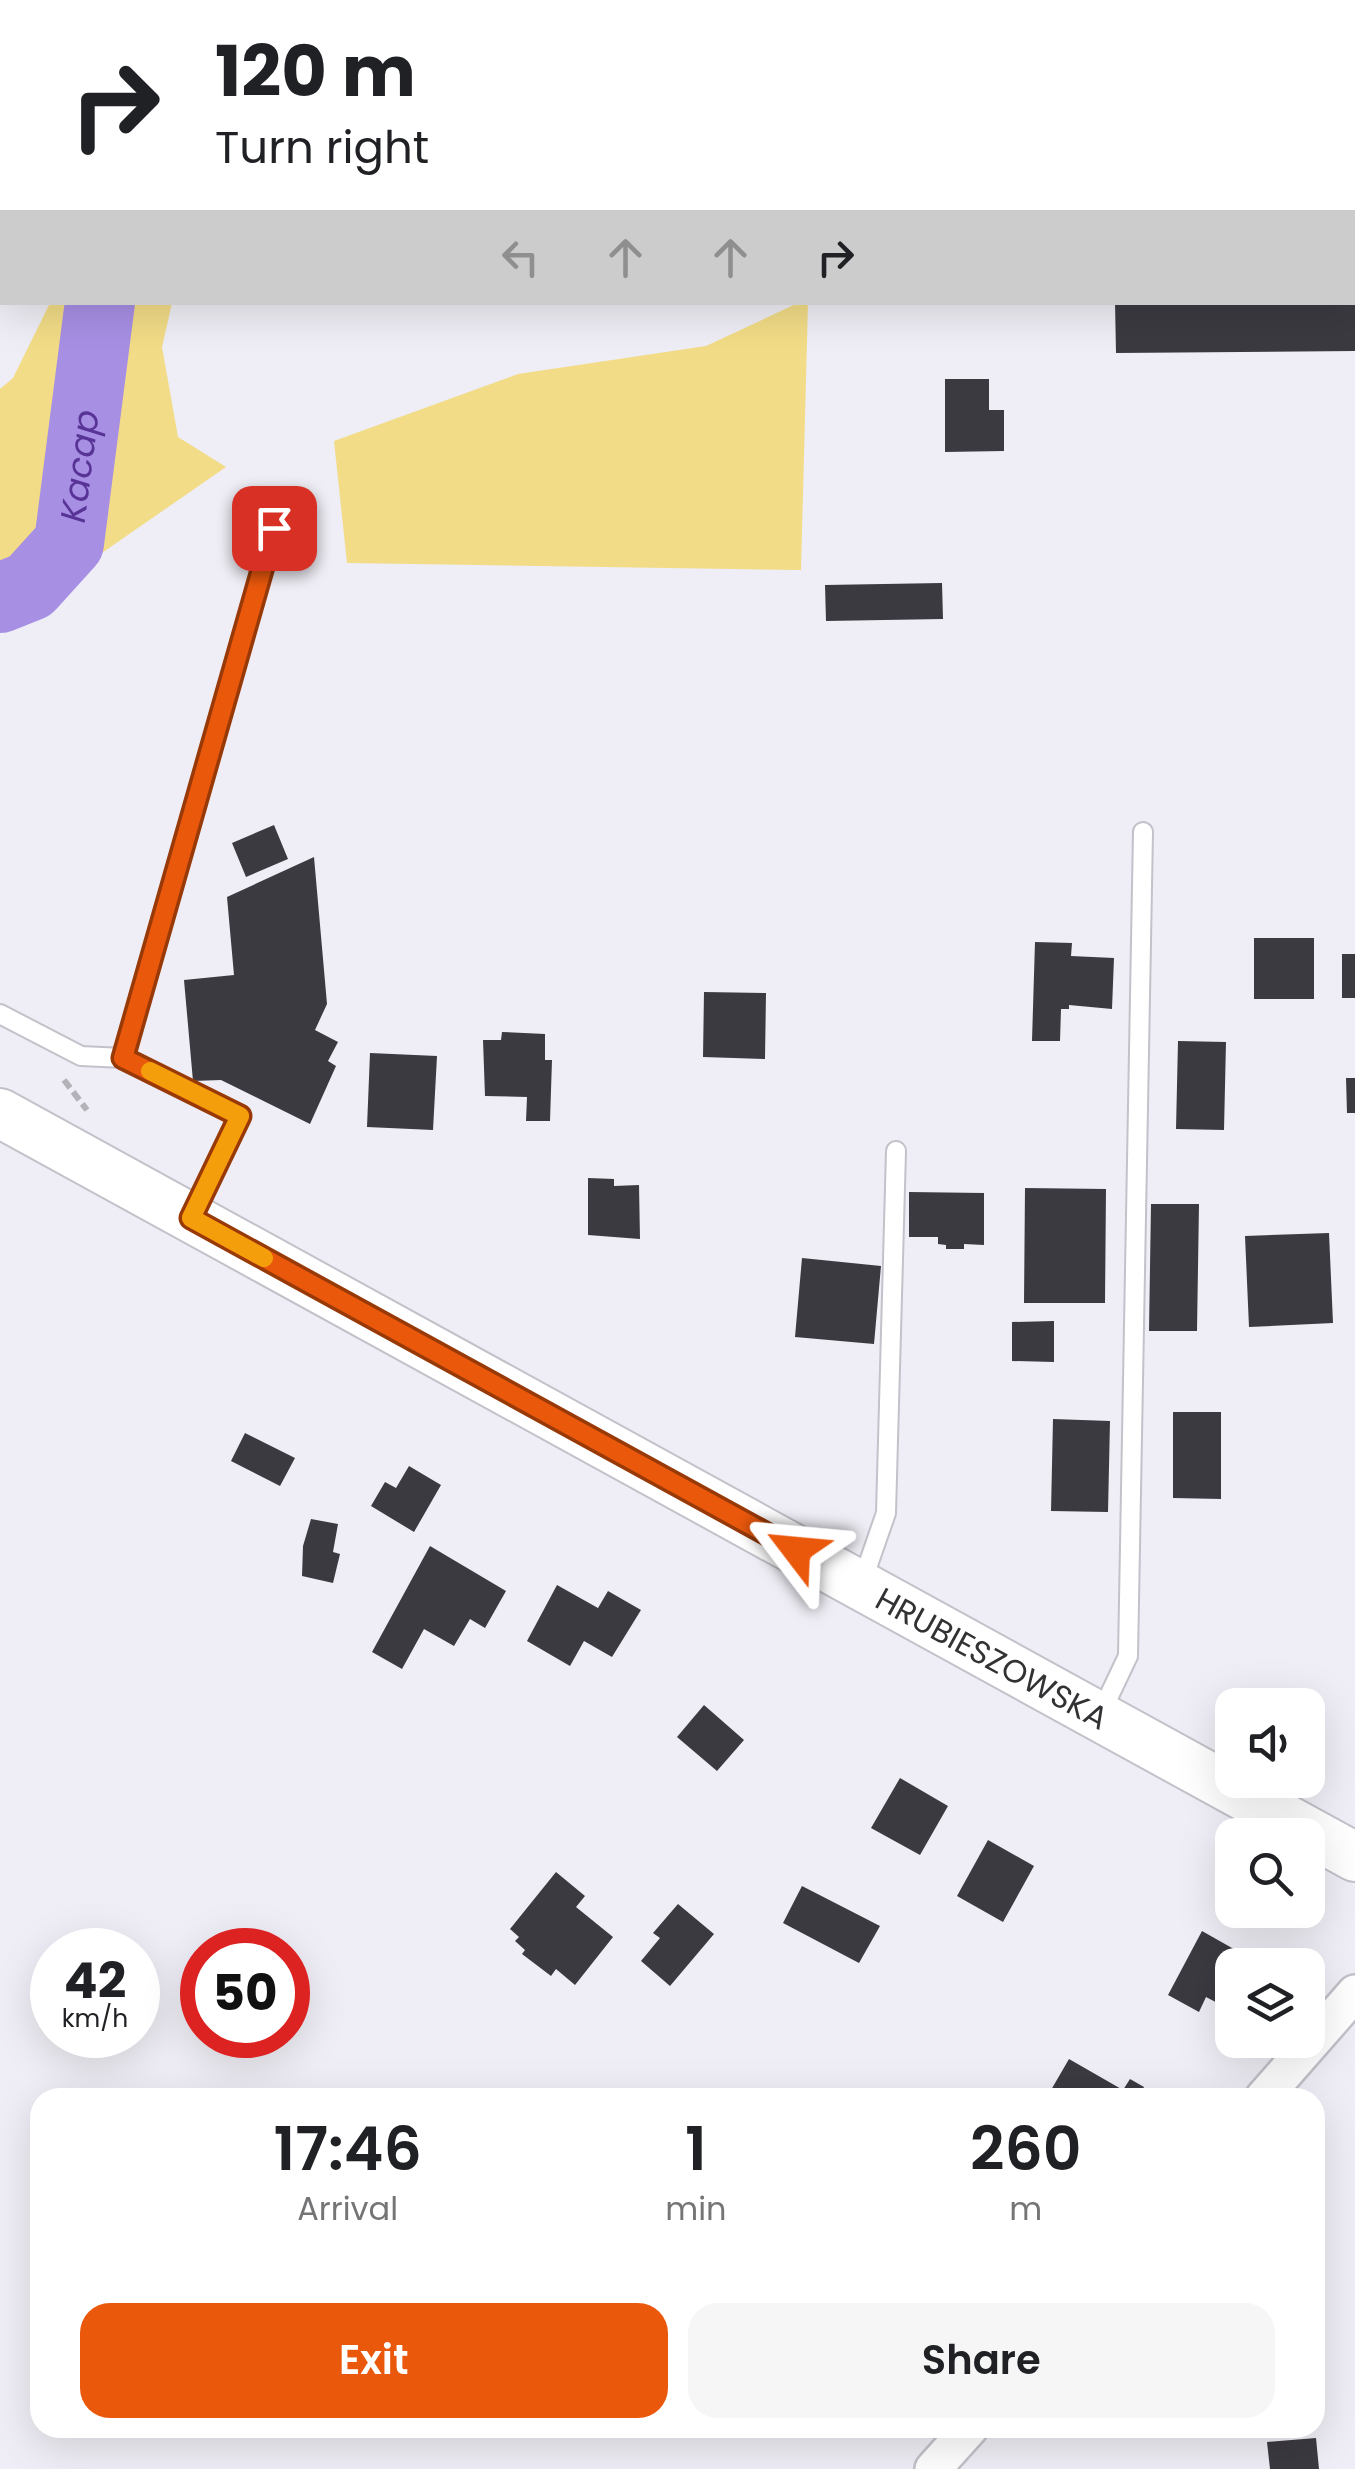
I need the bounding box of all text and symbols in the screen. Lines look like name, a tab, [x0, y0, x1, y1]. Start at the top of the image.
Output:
text: 120 m	[215, 22, 416, 121]
icon: right	[50, 40, 180, 170]
text: Turn right	[215, 116, 429, 179]
icon: left	[493, 230, 548, 285]
icon: ahead	[598, 230, 653, 285]
icon: ahead	[703, 230, 758, 285]
icon: right	[808, 230, 863, 285]
water label: Kacap	[47, 407, 110, 525]
pin	[232, 486, 317, 571]
icon: arrive	[247, 501, 302, 556]
position arrow	[744, 1498, 848, 1602]
street label: HRUBIESZOWSKA	[868, 1576, 1117, 1740]
map controls	[1215, 1688, 1325, 2058]
button: sound	[1215, 1688, 1325, 1798]
button: search	[1215, 1818, 1325, 1928]
speed limit sign: 50	[180, 1928, 310, 2058]
text: 42	[64, 1945, 126, 2016]
button: layers	[1215, 1948, 1325, 2058]
text: km/h	[62, 2001, 128, 2036]
text: 17:46	[273, 2107, 422, 2191]
text: 1	[685, 2107, 707, 2191]
text: 260	[970, 2107, 1082, 2191]
text: Arrival	[297, 2186, 398, 2231]
text: min	[665, 2186, 727, 2231]
text: m	[1009, 2186, 1042, 2231]
button: Exit	[80, 2303, 668, 2418]
button: Share	[688, 2303, 1275, 2418]

